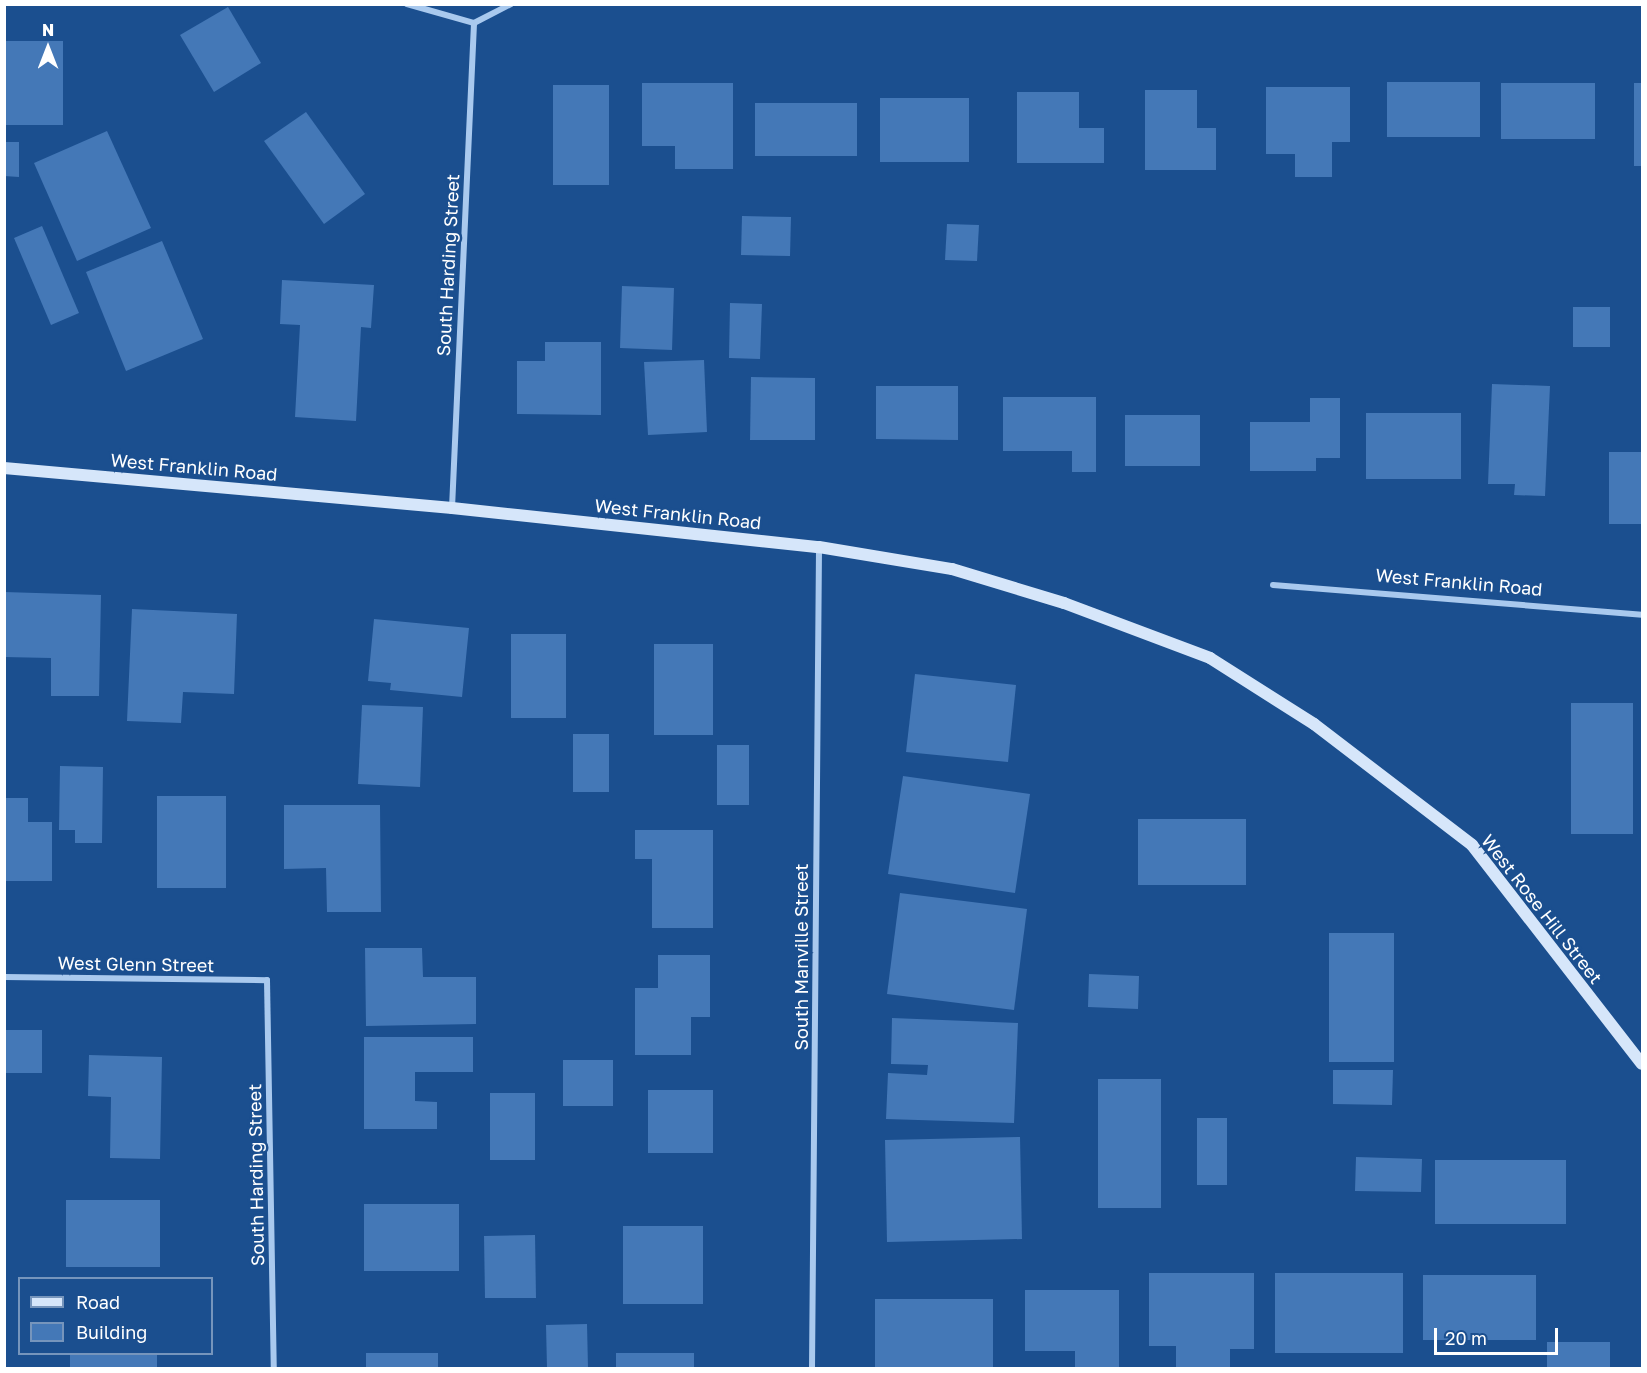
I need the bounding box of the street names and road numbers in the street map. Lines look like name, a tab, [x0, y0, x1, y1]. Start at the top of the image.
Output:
street label: South Harding Street	[432, 173, 464, 357]
street label: West Franklin Road	[110, 449, 278, 485]
street label: West Franklin Road	[594, 495, 762, 533]
street label: West Franklin Road	[1375, 564, 1543, 600]
street label: West Rose Hill Street	[1477, 830, 1607, 988]
street label: South Manville Street	[790, 864, 812, 1050]
street label: West Glenn Street	[57, 952, 215, 976]
street label: South Harding Street	[244, 1084, 268, 1266]

